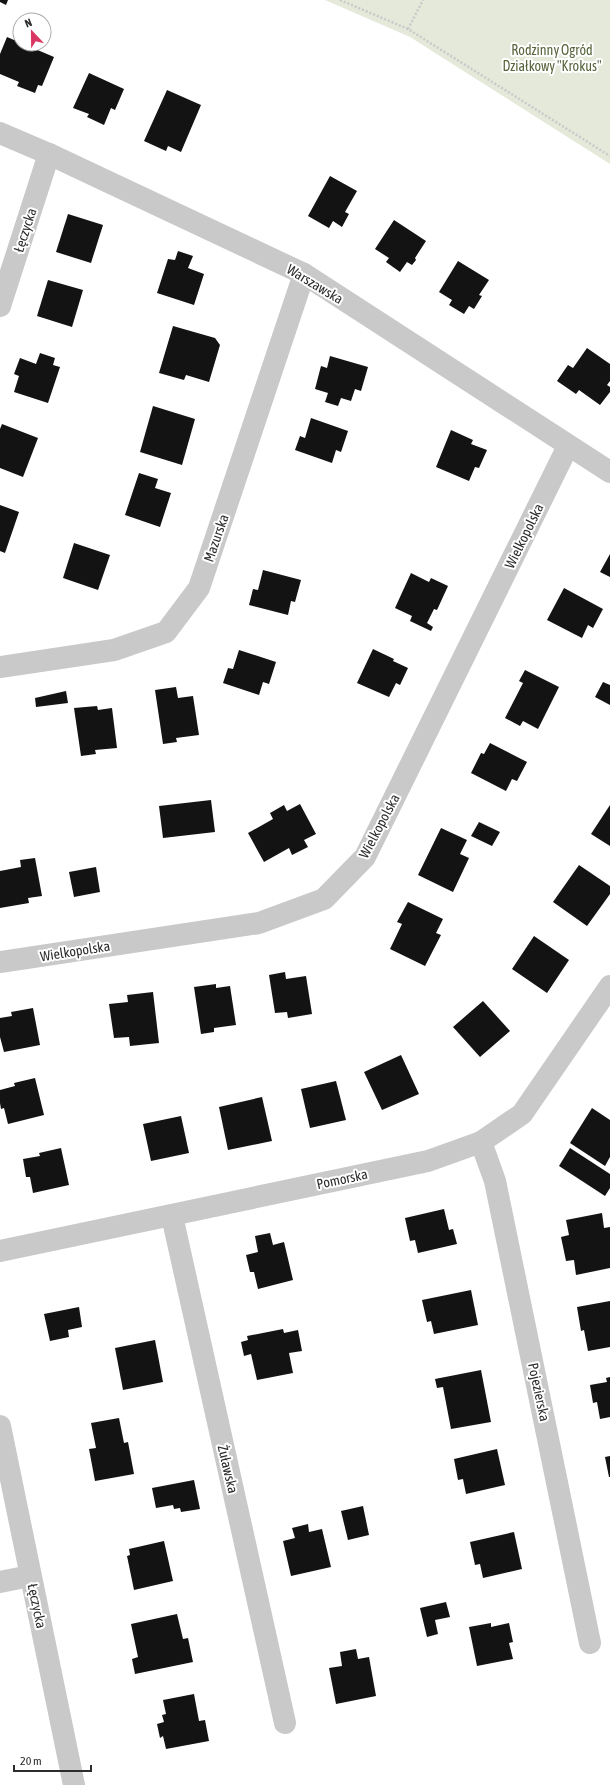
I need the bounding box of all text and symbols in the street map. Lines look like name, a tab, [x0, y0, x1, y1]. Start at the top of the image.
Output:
north arrow	[12, 12, 52, 52]
text: N	[23, 16, 34, 30]
park label: Rodzinny Ogród Działkowy "Krokus"	[502, 42, 602, 74]
street label: Łęczycka	[10, 206, 40, 254]
street label: Warszawska	[284, 261, 346, 307]
street label: Wielkopolska	[501, 501, 547, 571]
street label: Mazurska	[200, 512, 232, 564]
street label: Wielkopolska	[355, 791, 403, 861]
street label: Wielkopolska	[39, 938, 111, 964]
street label: Pomorska	[315, 1166, 369, 1192]
street label: Pojezierska	[525, 1361, 553, 1423]
street label: Żuławska	[215, 1443, 241, 1495]
street label: Łęczycka	[24, 1582, 50, 1630]
scale bar	[14, 1747, 91, 1773]
text: 20 m	[20, 1754, 42, 1768]

